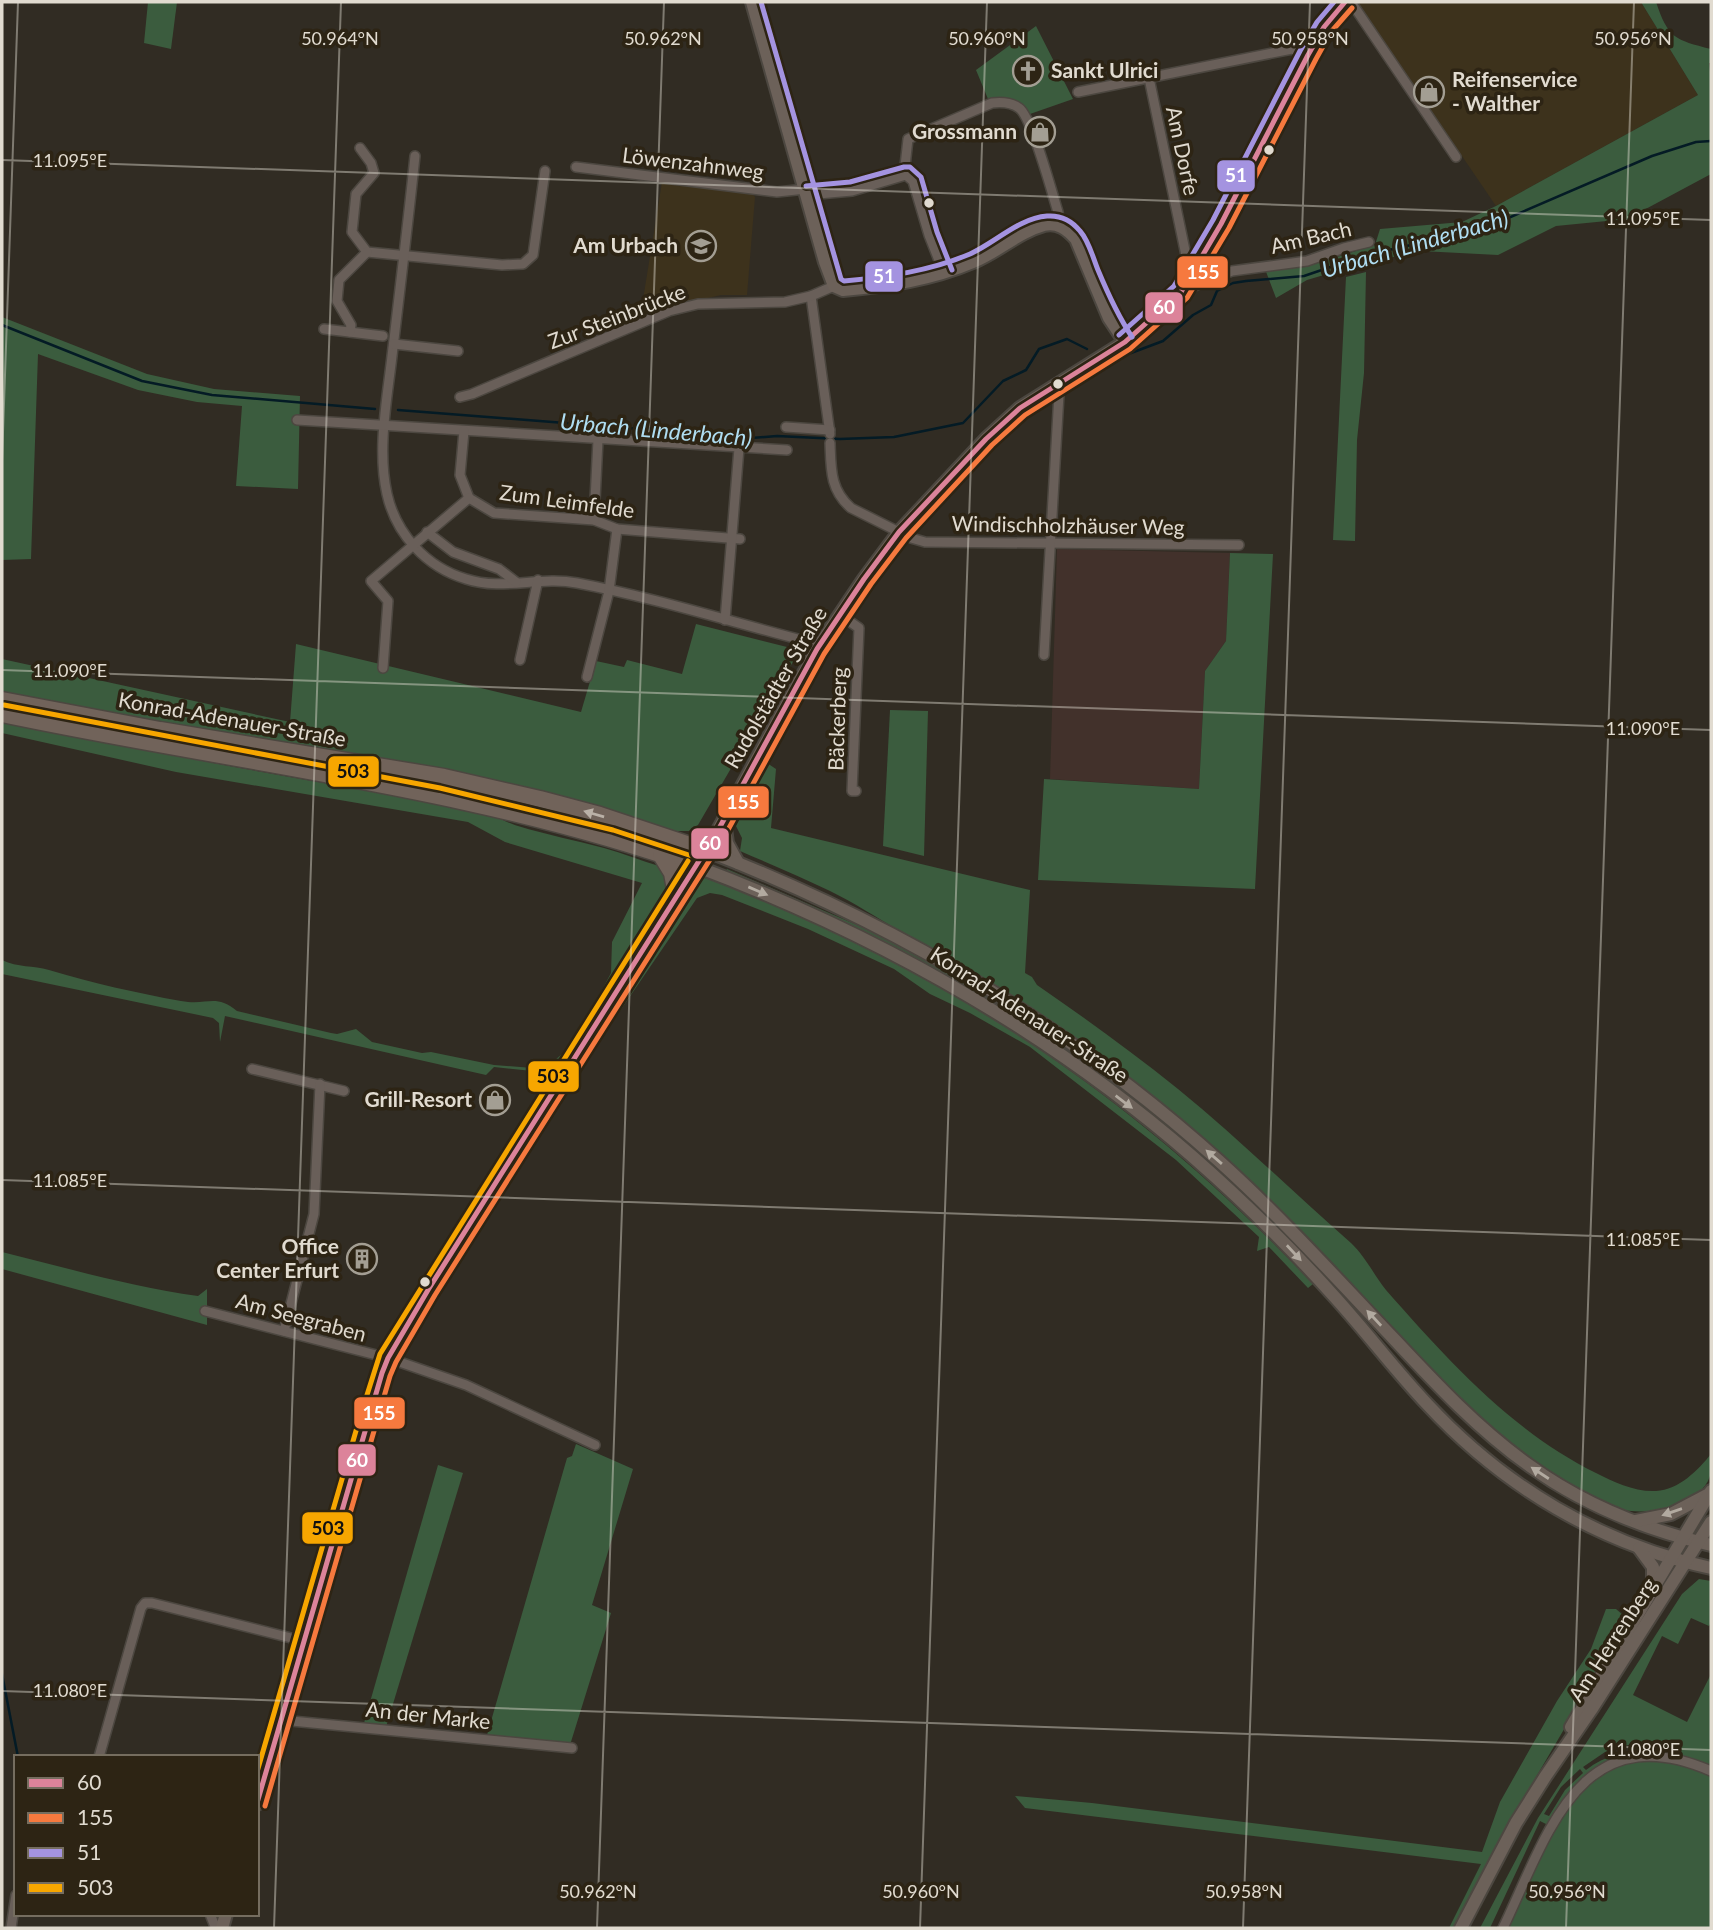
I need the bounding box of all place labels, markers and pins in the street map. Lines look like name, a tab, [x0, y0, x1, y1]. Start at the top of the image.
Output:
church icon: Sankt Ulrici	[1011, 54, 1045, 88]
place label: Sankt Ulrici	[1051, 57, 1158, 82]
place label: Reifenservice - Walther	[1452, 66, 1578, 115]
shop icon: Reifenservice - Walther	[1412, 75, 1446, 109]
shop icon: Grossmann	[1023, 115, 1057, 149]
place label: Grossmann	[912, 118, 1017, 143]
unlabelled marker	[1262, 143, 1276, 157]
unlabelled marker	[922, 196, 936, 210]
school or university icon: Am Urbach	[684, 229, 718, 263]
place label: Am Urbach	[572, 232, 678, 257]
unlabelled marker	[1051, 377, 1065, 391]
shop icon: Grill-Resort	[478, 1083, 512, 1117]
place label: Grill-Resort	[365, 1086, 472, 1111]
place label: Office Center Erfurt	[216, 1233, 339, 1282]
building icon: Office Center Erfurt	[345, 1242, 379, 1276]
unlabelled marker	[418, 1275, 432, 1289]

